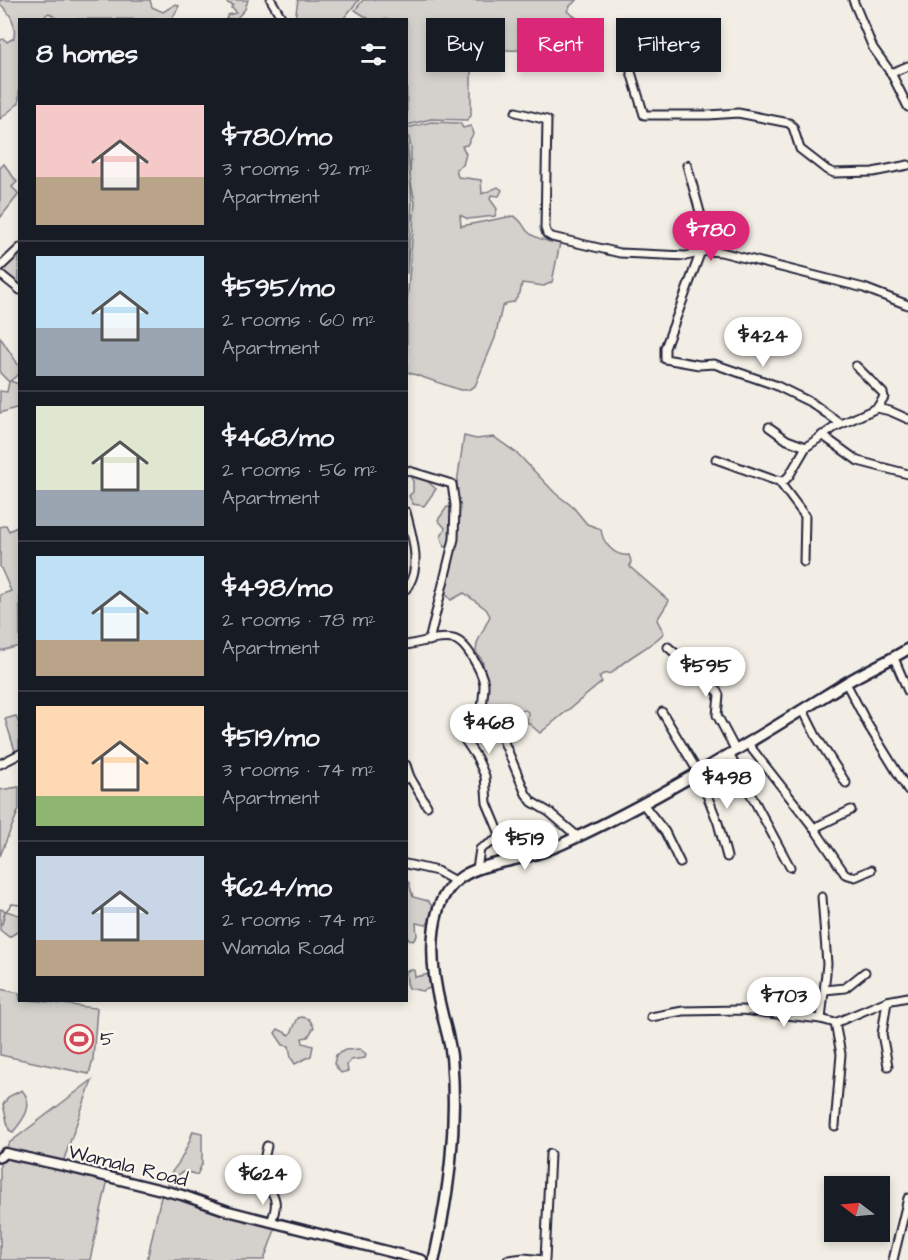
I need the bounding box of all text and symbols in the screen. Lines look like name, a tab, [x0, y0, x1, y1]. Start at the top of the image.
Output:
chip: Buy	[426, 18, 505, 72]
chip: Rent	[517, 18, 604, 72]
chip: Filters	[616, 18, 721, 72]
text: 8 homes	[36, 36, 138, 72]
icon: filters	[357, 38, 390, 71]
text: $780/mo	[222, 119, 332, 155]
icon: home	[84, 129, 156, 201]
text: 3 rooms · 92 m²	[222, 155, 372, 183]
text: Apartment	[222, 183, 320, 211]
pin: $780	[675, 211, 747, 262]
text: $780	[686, 216, 736, 244]
text: $595/mo	[222, 270, 335, 306]
icon: home	[84, 280, 156, 352]
text: 2 rooms · 60 m²	[222, 306, 376, 334]
pin: $424	[727, 317, 799, 368]
text: $424	[738, 322, 788, 350]
text: Apartment	[222, 334, 320, 362]
text: $468/mo	[222, 420, 334, 456]
icon: home	[84, 430, 156, 502]
text: 2 rooms · 56 m²	[222, 456, 377, 484]
text: Apartment	[222, 484, 320, 512]
text: $498/mo	[222, 570, 333, 606]
icon: home	[84, 580, 156, 652]
text: 2 rooms · 78 m²	[222, 606, 376, 634]
text: Apartment	[222, 634, 320, 662]
pin: $595	[670, 647, 742, 698]
text: $595	[681, 652, 731, 680]
pin: $468	[453, 704, 525, 755]
text: $468	[464, 709, 514, 737]
text: $519/mo	[222, 720, 320, 756]
icon: home	[84, 730, 156, 802]
text: 3 rooms · 74 m²	[222, 756, 375, 784]
pin: $498	[691, 759, 763, 810]
text: $498	[702, 764, 752, 792]
text: Apartment	[222, 784, 320, 812]
pin: $519	[489, 820, 561, 871]
text: $519	[505, 825, 545, 853]
text: $624/mo	[222, 870, 332, 906]
icon: home	[84, 880, 156, 952]
text: 2 rooms · 74 m²	[222, 906, 376, 934]
text: Wamala Road	[222, 934, 344, 962]
pin: $703	[748, 977, 820, 1028]
text: $703	[761, 982, 807, 1010]
sports icon: 5	[63, 1023, 95, 1055]
place label: 5	[100, 1025, 114, 1053]
street label: Wamala Road	[65, 1138, 191, 1194]
pin: $624	[227, 1155, 299, 1206]
text: $624	[239, 1160, 287, 1188]
north arrow	[824, 1176, 890, 1242]
map controls	[824, 1176, 890, 1242]

